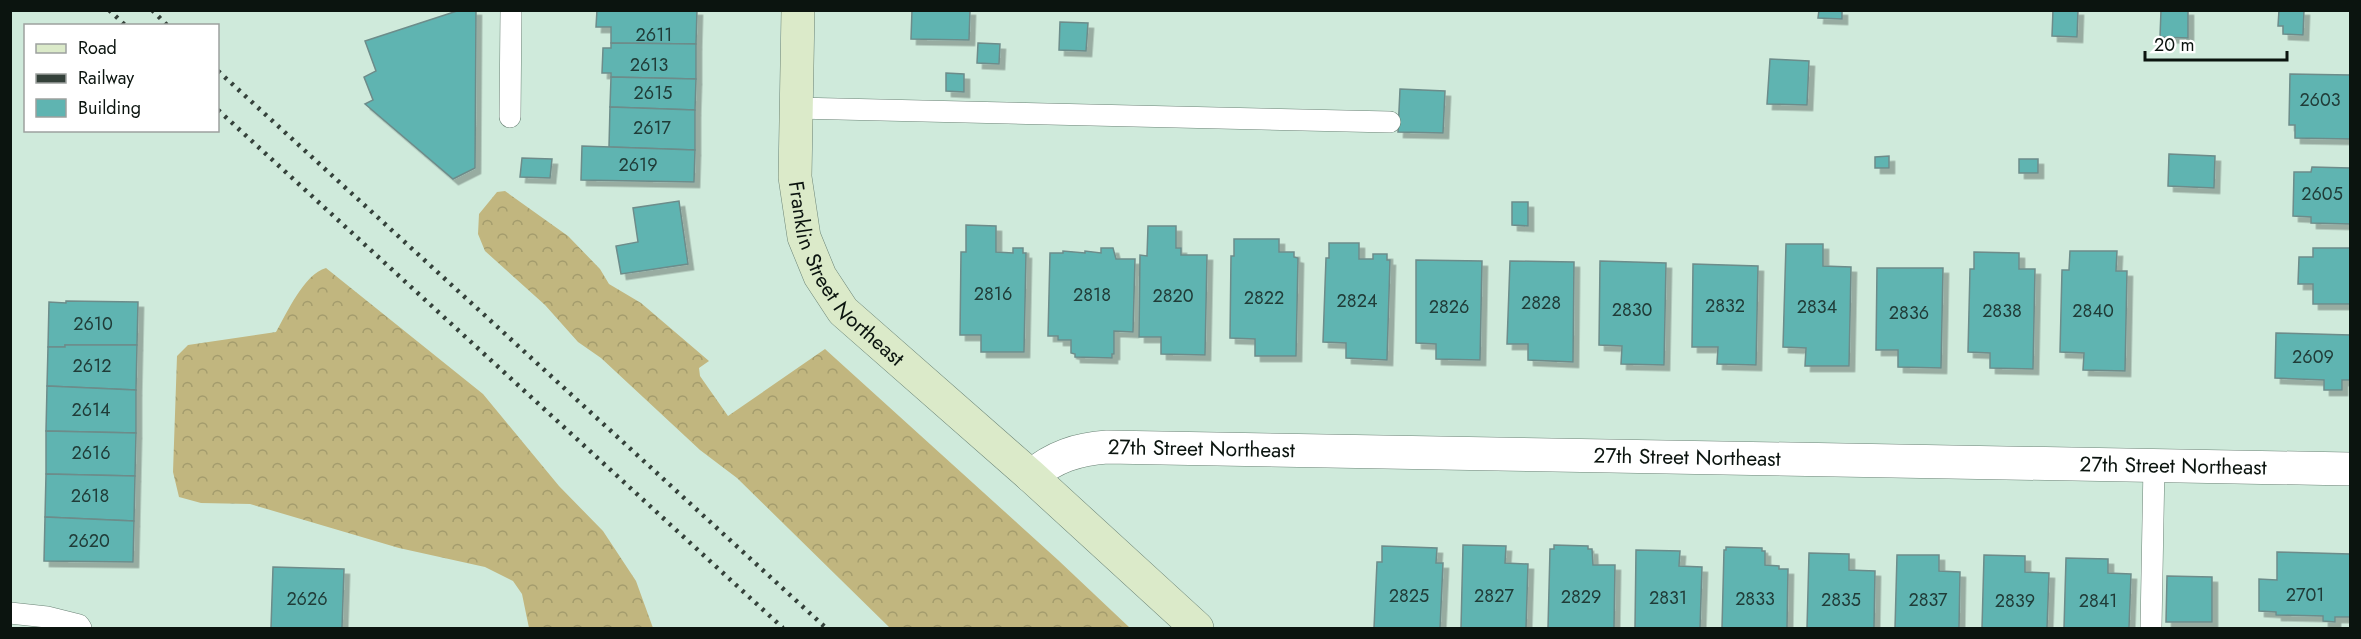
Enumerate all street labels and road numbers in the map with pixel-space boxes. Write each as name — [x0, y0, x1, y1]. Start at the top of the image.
street label: Franklin Street Northeast — [781, 179, 911, 373]
street label: 27th Street Northeast — [1107, 432, 1295, 465]
street label: 27th Street Northeast — [1593, 441, 1781, 474]
street label: 27th Street Northeast — [2079, 449, 2267, 483]

